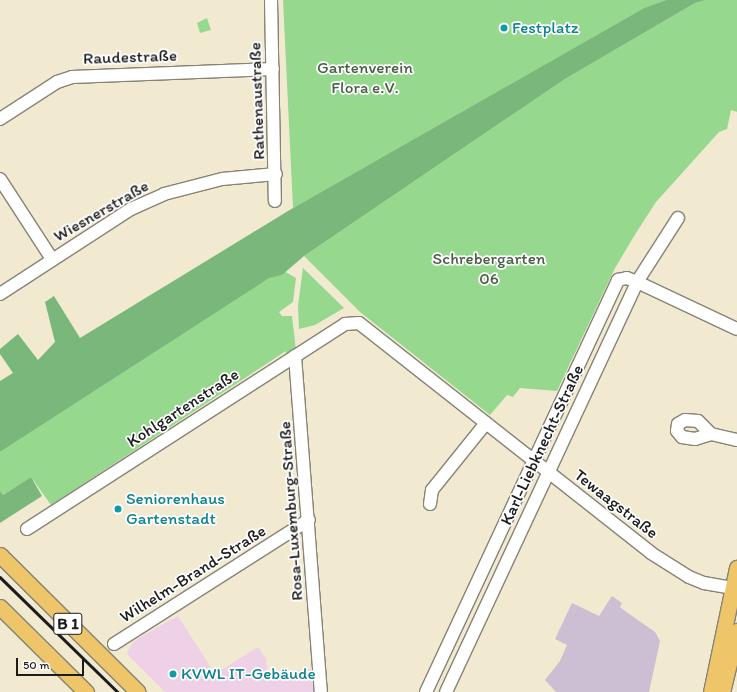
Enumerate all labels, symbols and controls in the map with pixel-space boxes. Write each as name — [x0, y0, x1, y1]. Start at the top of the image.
place label: Festplatz — [512, 18, 579, 38]
marker: Festplatz — [499, 23, 509, 33]
street label: Rathenaustraße — [245, 42, 269, 160]
street label: Raudestraße — [83, 45, 177, 69]
park label: Gartenverein Flora e.V. — [317, 58, 413, 98]
street label: Wiesnerstraße — [50, 176, 152, 246]
park label: Schrebergarten 06 — [433, 249, 545, 289]
street label: Karl-Liebknecht-Straße — [496, 362, 588, 528]
street label: Kohlgartenstraße — [123, 364, 243, 452]
street label: Rosa-Luxemburg-Straße — [275, 421, 307, 601]
street label: Tewaagstraße — [570, 465, 662, 543]
place label: Seniorenhaus Gartenstadt — [126, 489, 225, 529]
marker: Seniorenhaus Gartenstadt — [113, 504, 123, 514]
street label: Wilhelm-Brand-Straße — [116, 521, 270, 627]
road number: B 1 — [53, 610, 83, 638]
scale bar — [18, 650, 86, 676]
text: 50 m — [23, 658, 49, 672]
place label: KVWL IT-Gebäude — [181, 664, 316, 684]
marker: KVWL IT-Gebäude — [168, 669, 178, 679]

